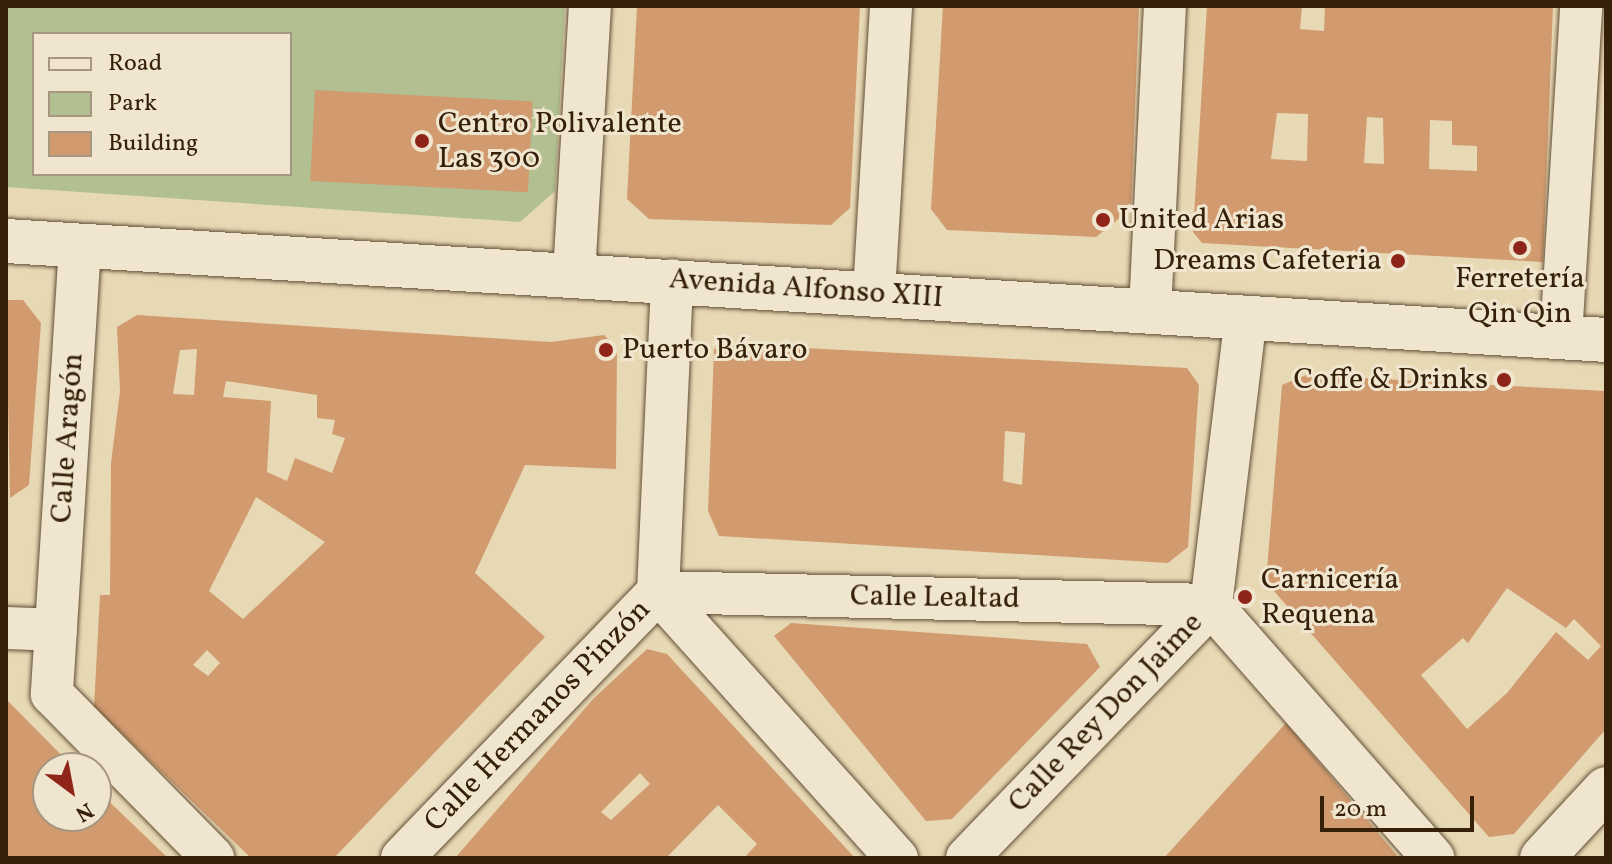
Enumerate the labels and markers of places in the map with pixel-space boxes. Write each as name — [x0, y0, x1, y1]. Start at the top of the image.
place label: Centro Polivalente Las 300 — [438, 106, 682, 176]
marker: Centro Polivalente Las 300 — [413, 132, 431, 150]
place label: United Arias — [1119, 202, 1284, 238]
marker: United Arias — [1094, 211, 1112, 229]
marker: Ferretería Qin Qin — [1511, 239, 1529, 257]
place label: Dreams Cafeteria — [1153, 243, 1382, 279]
marker: Dreams Cafeteria — [1389, 252, 1407, 270]
place label: Ferretería Qin Qin — [1455, 261, 1585, 332]
place label: Puerto Bávaro — [622, 332, 807, 368]
marker: Puerto Bávaro — [597, 341, 615, 359]
place label: Coffe & Drinks — [1293, 362, 1488, 398]
marker: Coffe & Drinks — [1495, 371, 1513, 389]
place label: Carnicería Requena — [1261, 562, 1399, 632]
marker: Carnicería Requena — [1236, 588, 1254, 606]

